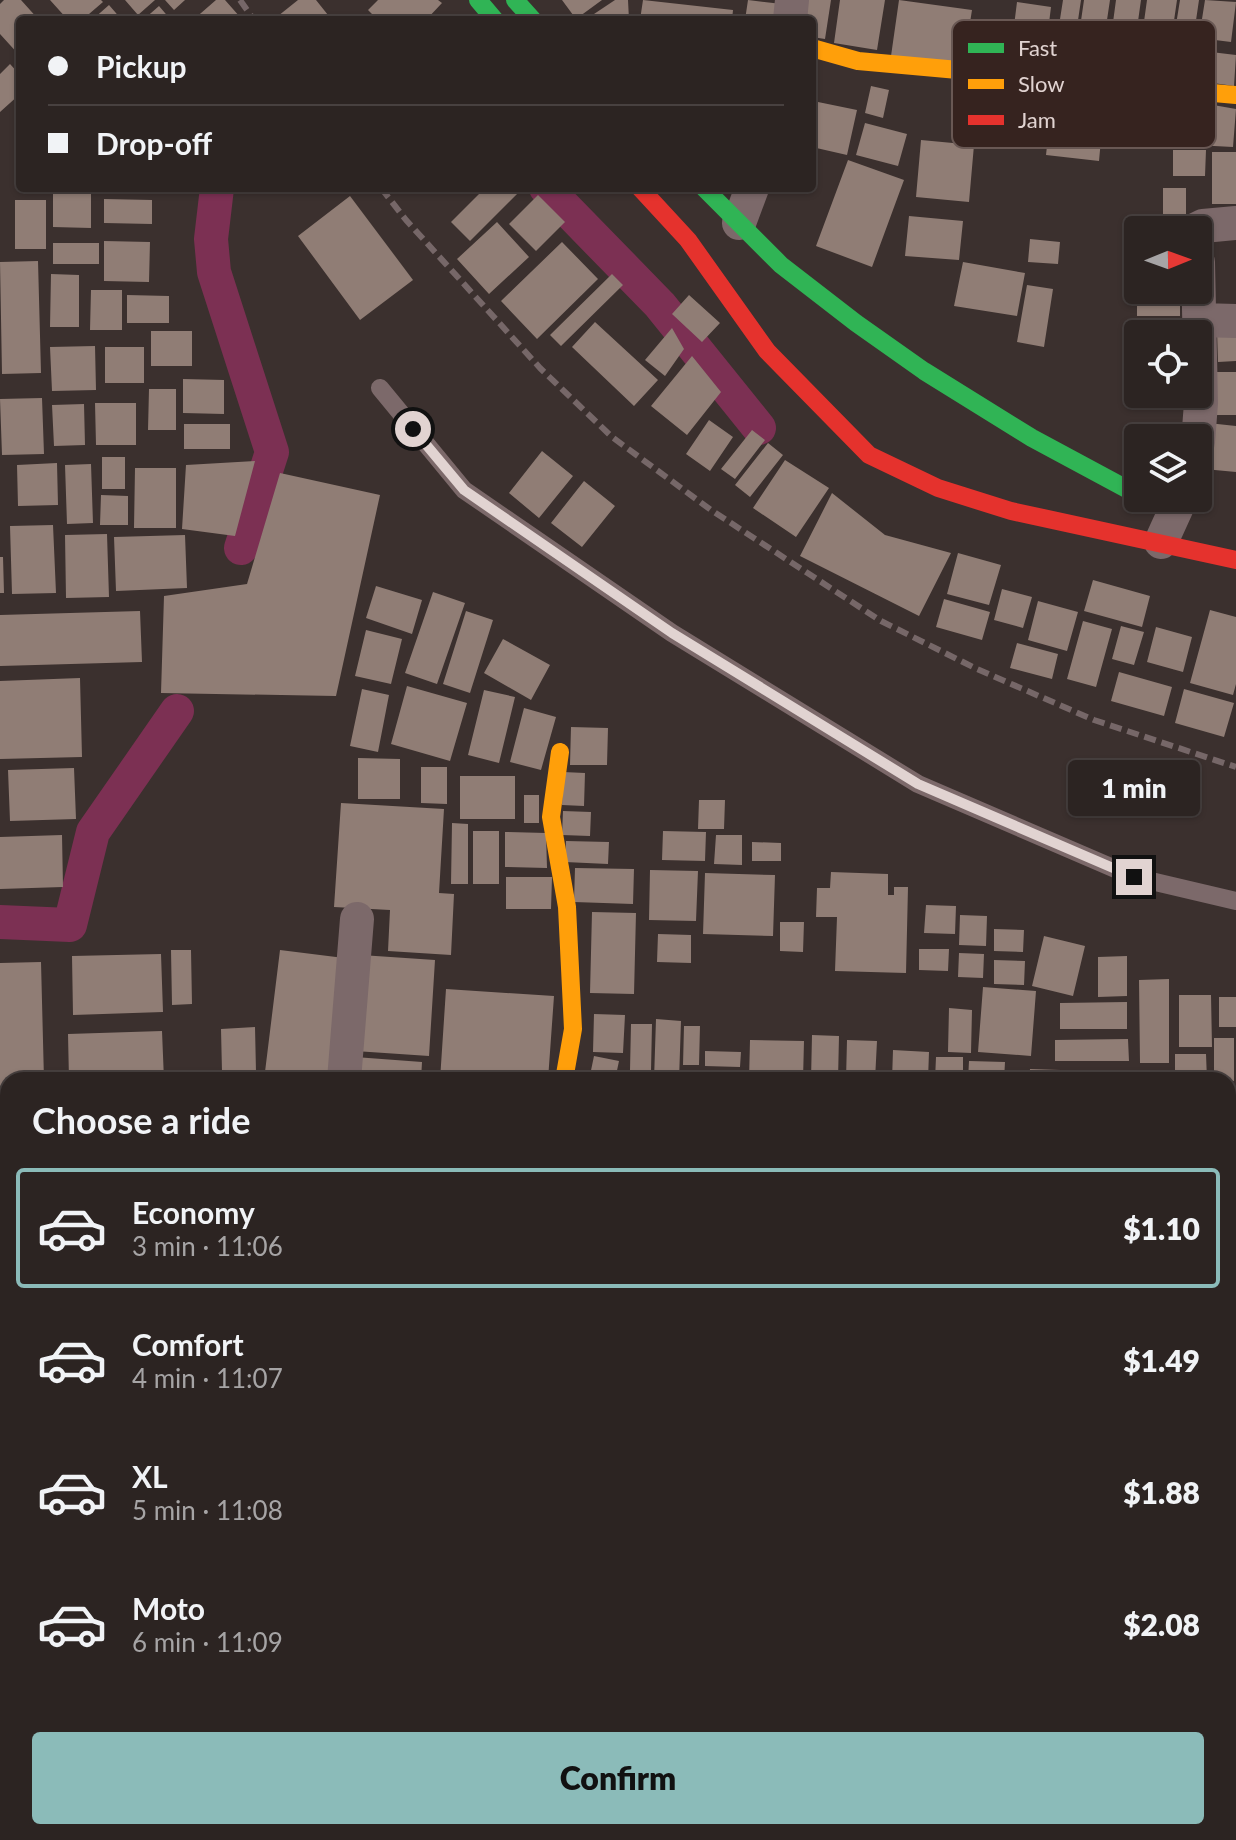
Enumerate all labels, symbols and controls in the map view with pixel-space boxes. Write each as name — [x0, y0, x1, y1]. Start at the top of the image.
legend — [952, 20, 1216, 148]
text: Fast — [1018, 34, 1057, 61]
text: Pickup — [96, 48, 187, 84]
text: Slow — [1018, 70, 1065, 97]
text: Jam — [1018, 106, 1056, 133]
text: Drop-off — [96, 125, 212, 161]
north arrow — [1124, 216, 1212, 304]
map controls — [1124, 216, 1212, 512]
button: locate — [1124, 320, 1212, 408]
route start — [395, 411, 431, 447]
button: layers — [1124, 424, 1212, 512]
callout: 1 min — [1068, 761, 1200, 817]
text: 1 min — [1102, 772, 1166, 804]
route end — [1116, 859, 1152, 895]
text: Choose a ride — [32, 1098, 251, 1142]
icon: car — [36, 1192, 108, 1264]
text: Economy — [132, 1194, 255, 1230]
text: $1.10 — [1123, 1210, 1200, 1246]
text: 3 min · 11:06 — [132, 1230, 283, 1262]
icon: car — [36, 1324, 108, 1396]
text: Comfort — [132, 1326, 244, 1362]
text: $1.49 — [1123, 1342, 1200, 1378]
text: 4 min · 11:07 — [132, 1362, 283, 1394]
icon: car — [36, 1456, 108, 1528]
text: XL — [132, 1458, 168, 1494]
text: $1.88 — [1123, 1474, 1200, 1510]
text: 5 min · 11:08 — [132, 1494, 283, 1526]
icon: car — [36, 1588, 108, 1660]
text: Moto — [132, 1590, 205, 1626]
text: $2.08 — [1123, 1606, 1200, 1642]
text: 6 min · 11:09 — [132, 1626, 283, 1658]
button: Confirm — [32, 1732, 1204, 1824]

